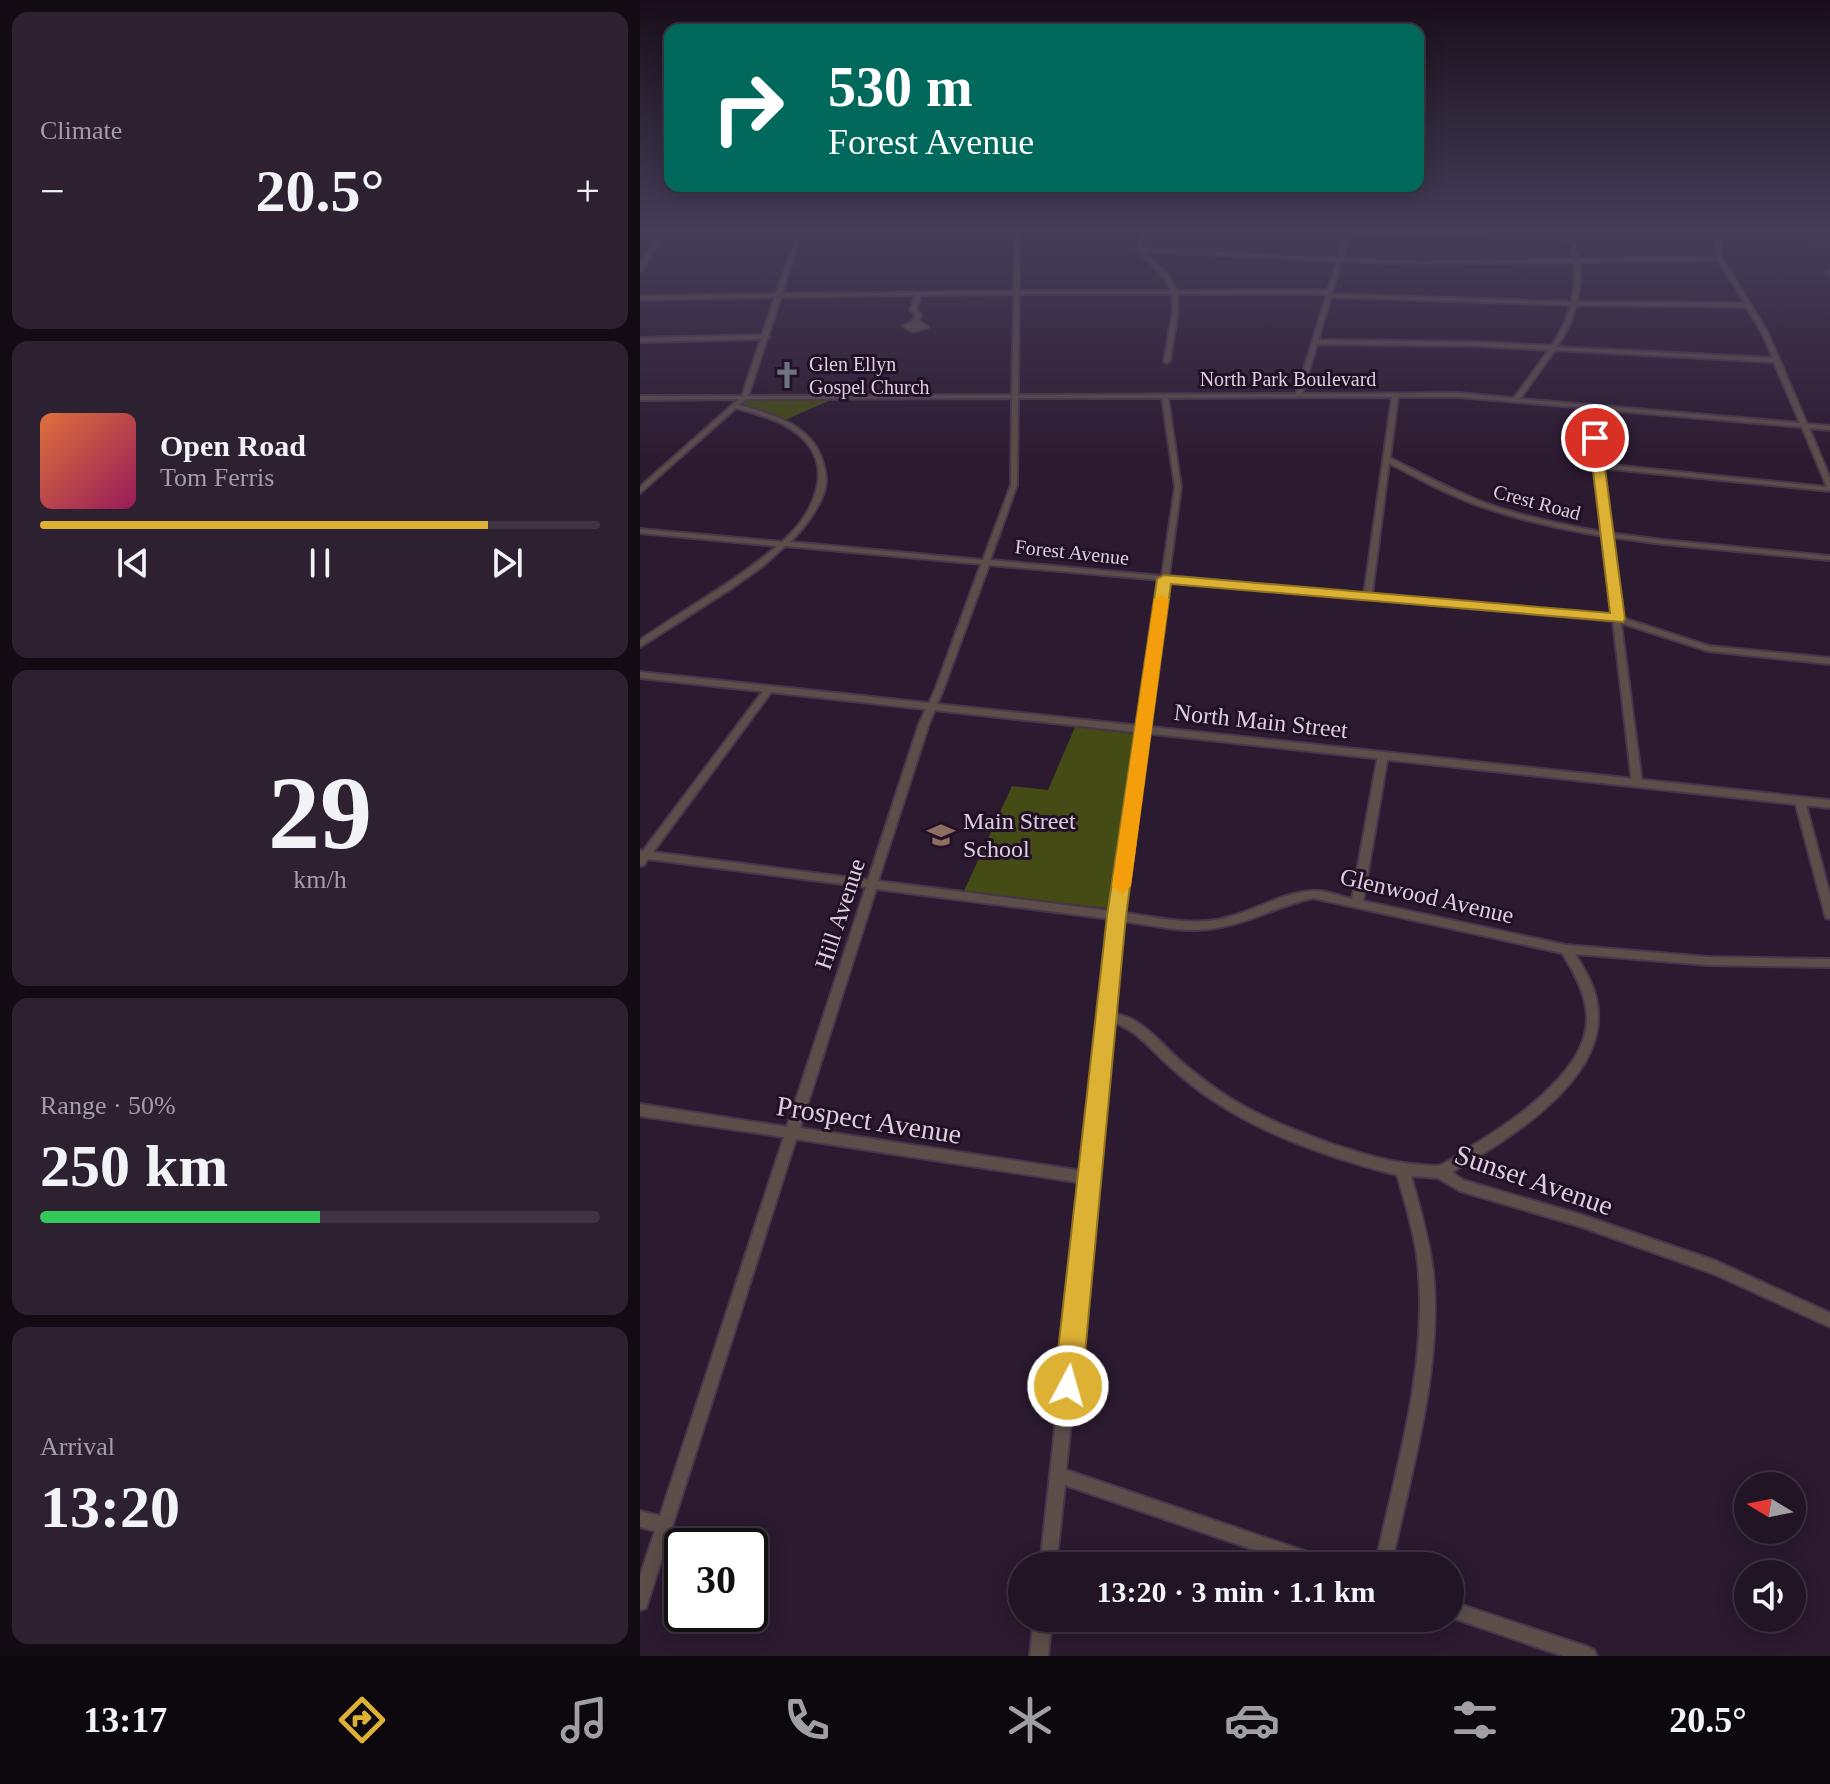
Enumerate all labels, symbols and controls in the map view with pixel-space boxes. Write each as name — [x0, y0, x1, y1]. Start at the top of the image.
icon: right — [696, 56, 800, 160]
text: 530 m — [828, 56, 973, 118]
text: Climate — [40, 116, 122, 145]
text: Forest Avenue — [828, 122, 1034, 162]
text: 20.5° — [256, 158, 385, 224]
text: − — [40, 167, 65, 216]
text: + — [575, 167, 600, 216]
place label: Glen Ellyn Gospel Church — [809, 353, 930, 399]
church icon: Glen Ellyn Gospel Church — [772, 360, 802, 390]
street label: North Park Boulevard — [1200, 368, 1376, 390]
pin — [1561, 404, 1629, 472]
icon: arrive — [1573, 416, 1617, 460]
text: Open Road — [160, 429, 306, 462]
text: Tom Ferris — [160, 463, 274, 492]
street label: Crest Road — [1491, 480, 1583, 524]
street label: Forest Avenue — [1014, 535, 1130, 569]
icon: previous — [111, 541, 155, 585]
icon: pause — [298, 541, 342, 585]
icon: next — [485, 541, 529, 585]
street label: North Main Street — [1173, 699, 1350, 743]
text: 29 — [268, 755, 372, 870]
place label: Main Street School — [963, 808, 1076, 862]
school or university icon: Main Street School — [926, 820, 956, 850]
street label: Hill Avenue — [810, 855, 870, 973]
street label: Glenwood Avenue — [1338, 863, 1516, 929]
text: km/h — [293, 865, 347, 894]
street label: Prospect Avenue — [774, 1090, 964, 1150]
text: Range · 50% — [40, 1091, 176, 1120]
text: 250 km — [40, 1133, 228, 1199]
street label: Sunset Avenue — [1451, 1138, 1617, 1222]
position arrow — [1026, 1344, 1110, 1428]
text: Arrival — [40, 1432, 115, 1461]
north arrow — [1734, 1472, 1806, 1544]
map controls — [1734, 1472, 1806, 1632]
text: 13:20 — [40, 1474, 180, 1540]
speed limit sign: 30 — [664, 1528, 768, 1632]
button: sound — [1734, 1560, 1806, 1632]
text: 13:20 · 3 min · 1.1 km — [1096, 1575, 1376, 1608]
icon: directions — [334, 1692, 390, 1748]
icon: music — [556, 1692, 612, 1748]
icon: phone — [779, 1692, 835, 1748]
icon: climate — [1002, 1692, 1058, 1748]
icon: car — [1224, 1692, 1280, 1748]
icon: filters — [1447, 1692, 1503, 1748]
text: 13:17 — [83, 1700, 167, 1740]
text: 20.5° — [1669, 1700, 1747, 1740]

